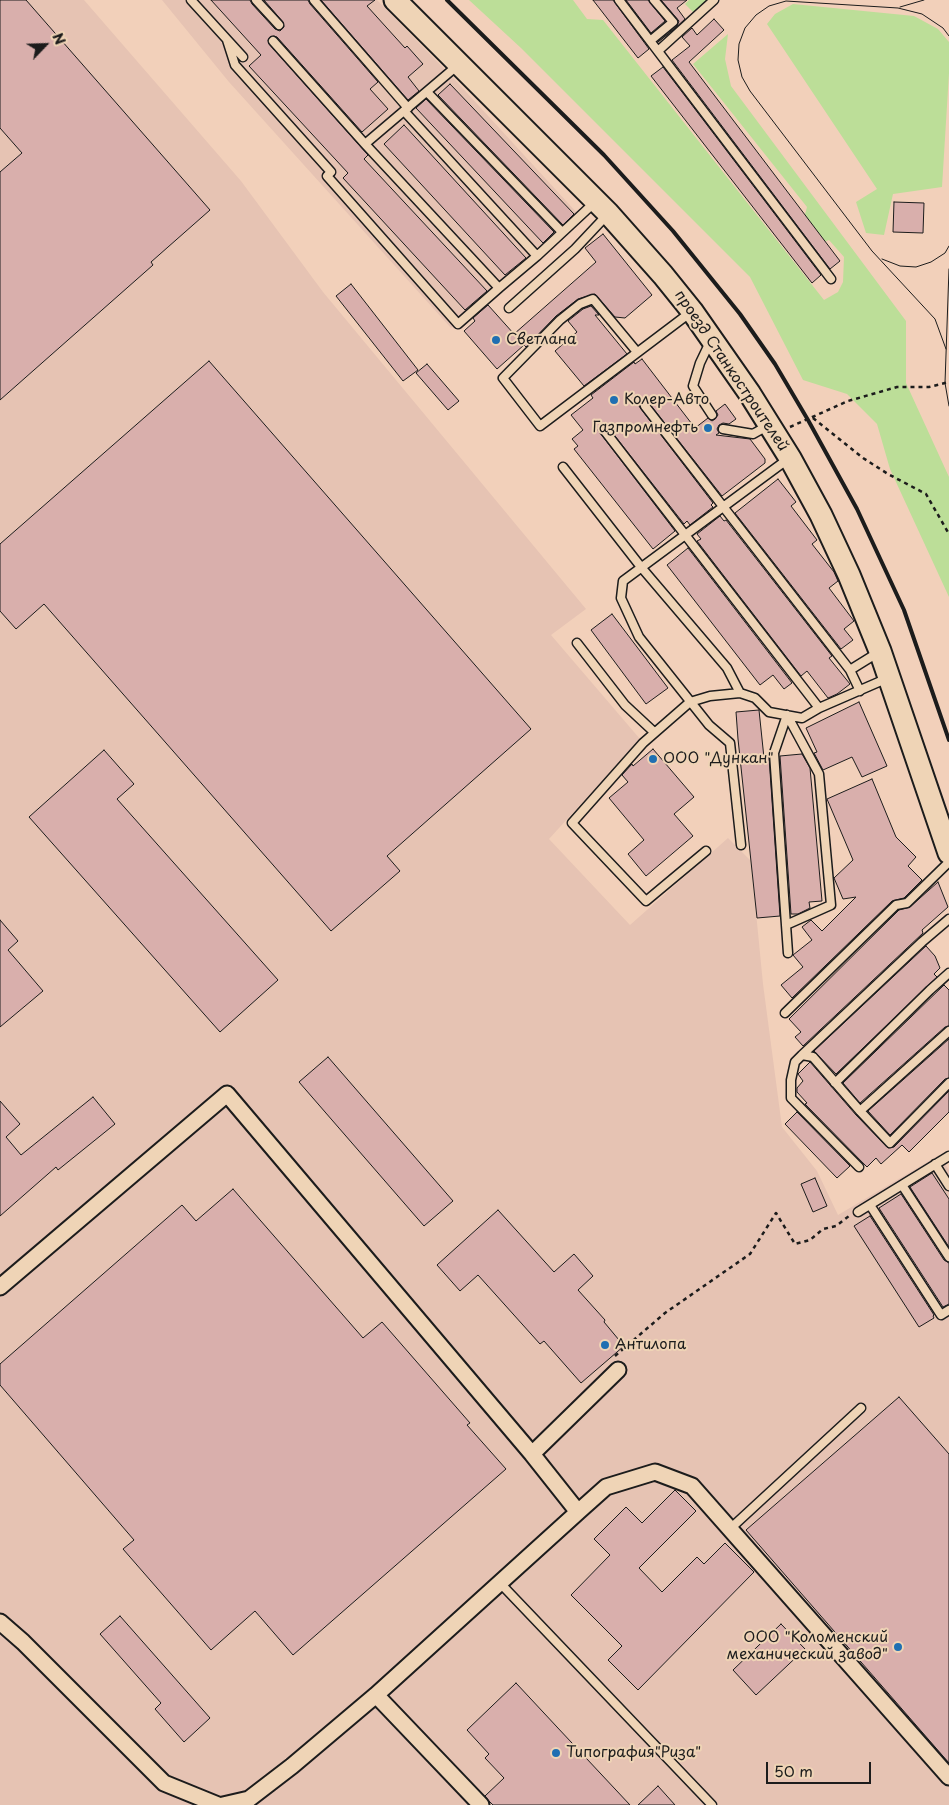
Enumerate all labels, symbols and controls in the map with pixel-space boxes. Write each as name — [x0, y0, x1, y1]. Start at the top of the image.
north arrow — [20, 20, 70, 70]
text: N — [47, 29, 71, 48]
street label: проезд Станкостроителей — [670, 287, 792, 455]
place label: Светлана — [506, 331, 577, 349]
marker: Светлана — [490, 334, 502, 346]
place label: Колер-Авто — [624, 391, 709, 409]
marker: Колер-Авто — [608, 394, 620, 406]
place label: Газпромнефть — [593, 419, 698, 437]
marker: Газпромнефть — [702, 422, 714, 434]
place label: ООО "Дункан" — [663, 750, 774, 768]
marker: ООО "Дункан" — [647, 753, 659, 765]
place label: Aнтилопа — [615, 1336, 686, 1354]
marker: Aнтилопа — [599, 1339, 611, 1351]
place label: ООО "Коломенский механический завод" — [727, 1629, 888, 1664]
marker: ООО "Коломенский механический завод" — [892, 1641, 904, 1653]
place label: Типография"Риза" — [566, 1744, 701, 1762]
marker: Типография"Риза" — [550, 1747, 562, 1759]
scale bar — [769, 1752, 874, 1784]
text: 50 m — [774, 1759, 813, 1782]

